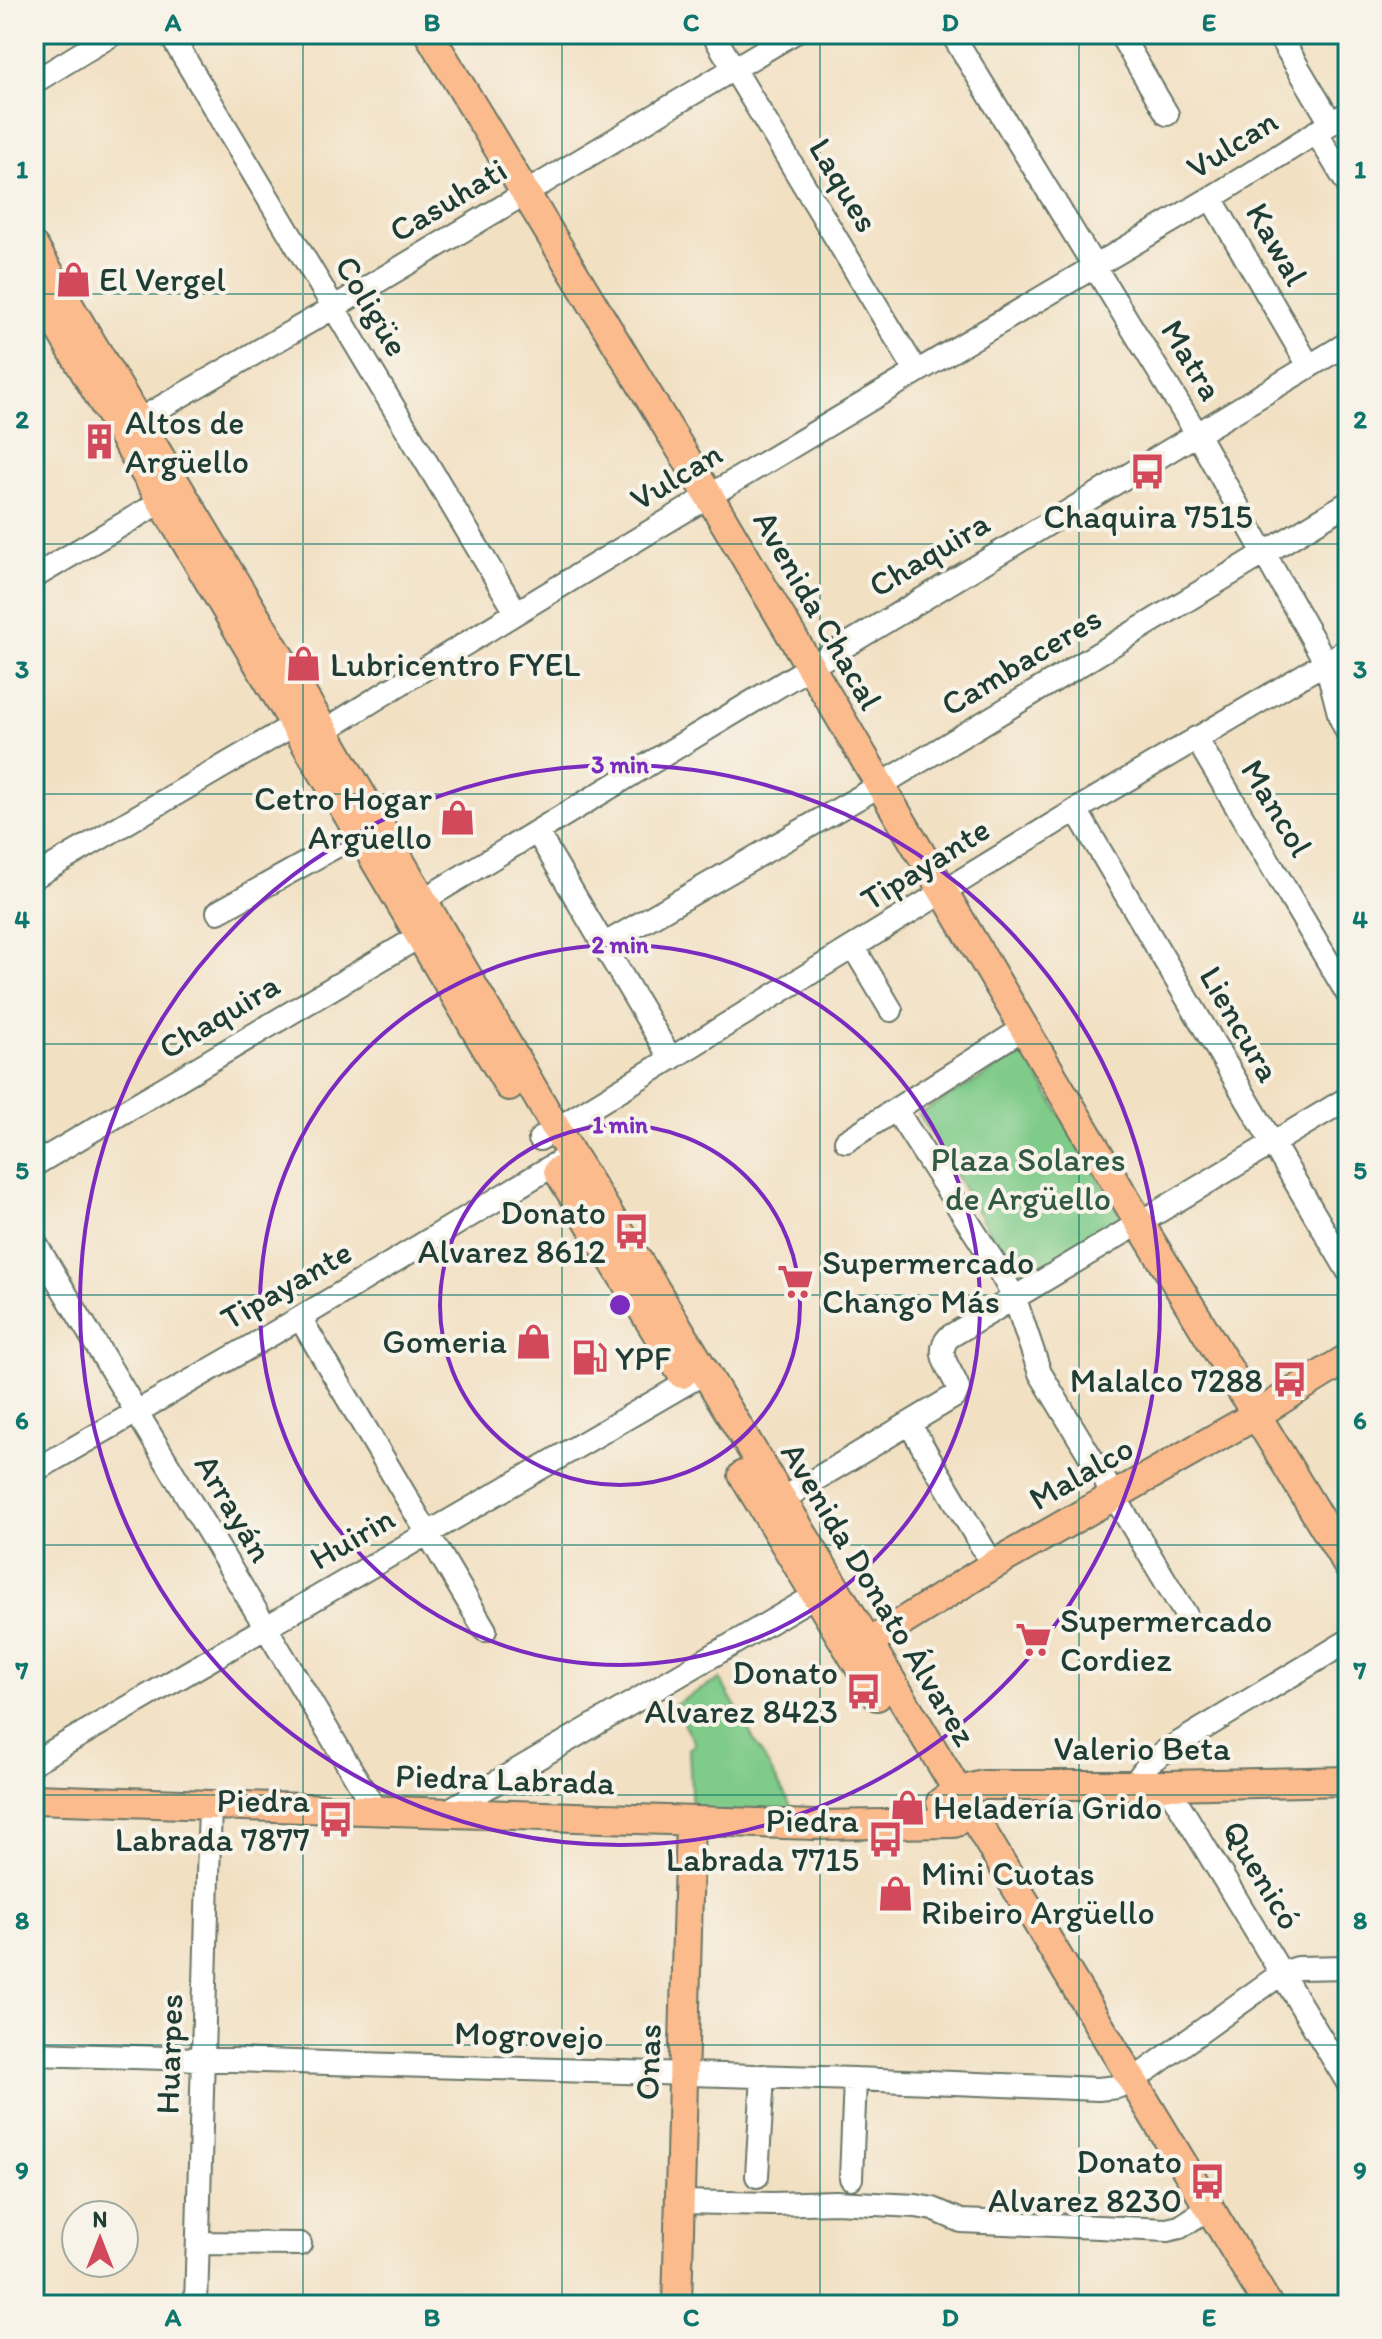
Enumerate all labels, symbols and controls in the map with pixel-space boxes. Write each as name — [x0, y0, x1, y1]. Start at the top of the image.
text: A — [164, 6, 182, 38]
text: B — [424, 6, 441, 38]
text: C — [683, 6, 700, 38]
text: D — [941, 6, 959, 38]
text: E — [1202, 6, 1216, 38]
street label: Vulcan — [1179, 100, 1285, 188]
street label: Laques — [800, 131, 888, 239]
street label: Casuhati — [382, 149, 514, 251]
text: 1 — [16, 153, 28, 185]
text: 1 — [1354, 153, 1366, 185]
street label: Kawal — [1237, 195, 1317, 293]
street label: Coligüe — [326, 248, 418, 364]
place label: El Vergel — [99, 259, 226, 300]
shop icon: El Vergel — [54, 260, 92, 298]
street label: Matra — [1152, 312, 1232, 408]
place label: Altos de Argüello — [125, 402, 249, 482]
text: 2 — [15, 403, 29, 435]
text: 2 — [1353, 403, 1367, 435]
building icon: Altos de Argüello — [80, 423, 118, 461]
street label: Vulcan — [623, 433, 729, 519]
bus stop icon: Chaquira 7515 — [1129, 453, 1167, 491]
place label: Chaquira 7515 — [1043, 496, 1253, 537]
street label: Chaquira — [861, 502, 997, 606]
street label: Avenida Chacal — [744, 503, 892, 717]
street label: Cambaceres — [933, 597, 1109, 725]
place label: Lubricentro FYEL — [330, 644, 580, 685]
shop icon: Lubricentro FYEL — [285, 645, 323, 683]
text: 3 — [15, 653, 29, 685]
text: 3 — [1353, 653, 1367, 685]
text: 3 min — [591, 750, 649, 779]
street label: Mancol — [1232, 752, 1322, 864]
place label: Cetro Hogar Argüello — [254, 778, 432, 858]
shop icon: Cetro Hogar Argüello — [439, 799, 477, 837]
street label: Tipayante — [853, 808, 997, 920]
text: 4 — [14, 903, 30, 935]
text: 4 — [1352, 903, 1368, 935]
text: 2 min — [591, 930, 649, 959]
street label: Liencura — [1191, 959, 1290, 1089]
street label: Chaquira — [151, 964, 287, 1068]
text: 1 min — [592, 1110, 648, 1139]
park label: Plaza Solares de Argüello — [930, 1139, 1126, 1219]
text: 5 — [15, 1154, 29, 1186]
text: 5 — [1353, 1154, 1367, 1186]
place label: Donato Alvarez 8612 — [418, 1192, 606, 1272]
bus stop icon: Donato Alvarez 8612 — [613, 1213, 651, 1251]
street label: Tipayante — [213, 1231, 359, 1339]
place label: Supermercado Chango Más — [822, 1242, 1034, 1322]
supermarket icon: Supermercado Chango Más — [777, 1263, 815, 1301]
centre of rings — [606, 1291, 634, 1319]
place label: Gomeria — [382, 1321, 507, 1362]
shop icon: Gomeria — [514, 1322, 552, 1360]
place label: YPF — [615, 1338, 672, 1379]
fuel station icon: YPF — [570, 1339, 608, 1377]
place label: Malalco 7288 — [1070, 1360, 1263, 1401]
bus stop icon: Malalco 7288 — [1270, 1361, 1308, 1399]
text: 6 — [15, 1404, 29, 1436]
text: 6 — [1353, 1404, 1367, 1436]
street label: Malalco — [1022, 1427, 1140, 1519]
street label: Avenida Donato Álvarez — [772, 1435, 986, 1753]
street label: Arrayán — [186, 1447, 282, 1569]
street label: Huirin — [302, 1497, 402, 1579]
place label: Supermercado Cordiez — [1060, 1600, 1272, 1680]
supermarket icon: Supermercado Cordiez — [1015, 1621, 1053, 1659]
place label: Donato Alvarez 8423 — [645, 1652, 838, 1732]
text: 7 — [15, 1654, 29, 1686]
text: 7 — [1353, 1654, 1367, 1686]
bus stop icon: Donato Alvarez 8423 — [845, 1673, 883, 1711]
street label: Valerio Beta — [1053, 1728, 1231, 1769]
street label: Piedra Labrada — [394, 1755, 616, 1803]
place label: Piedra Labrada 7877 — [115, 1780, 310, 1860]
place label: Heladería Grido — [933, 1787, 1162, 1828]
shop icon: Heladería Grido — [888, 1788, 926, 1826]
place label: Piedra Labrada 7715 — [666, 1800, 859, 1880]
bus stop icon: Piedra Labrada 7877 — [317, 1801, 355, 1839]
street label: Quenicó — [1213, 1813, 1311, 1937]
bus stop icon: Piedra Labrada 7715 — [866, 1821, 904, 1859]
place label: Mini Cuotas Ribeiro Argüello — [921, 1853, 1155, 1933]
shop icon: Mini Cuotas Ribeiro Argüello — [876, 1874, 914, 1912]
text: 8 — [15, 1904, 29, 1936]
text: 8 — [1353, 1904, 1367, 1936]
street label: Huarpes — [146, 1993, 192, 2115]
street label: Mogrovejo — [454, 2012, 604, 2058]
street label: Onas — [626, 2023, 670, 2101]
place label: Donato Alvarez 8230 — [988, 2141, 1182, 2221]
text: 9 — [15, 2154, 29, 2186]
text: 9 — [1353, 2154, 1367, 2186]
bus stop icon: Donato Alvarez 8230 — [1189, 2162, 1227, 2200]
north arrow — [60, 2199, 140, 2279]
text: N — [93, 2206, 107, 2233]
text: A — [164, 2301, 182, 2333]
text: B — [424, 2301, 441, 2333]
text: C — [683, 2301, 700, 2333]
text: D — [941, 2301, 959, 2333]
text: E — [1202, 2301, 1216, 2333]

